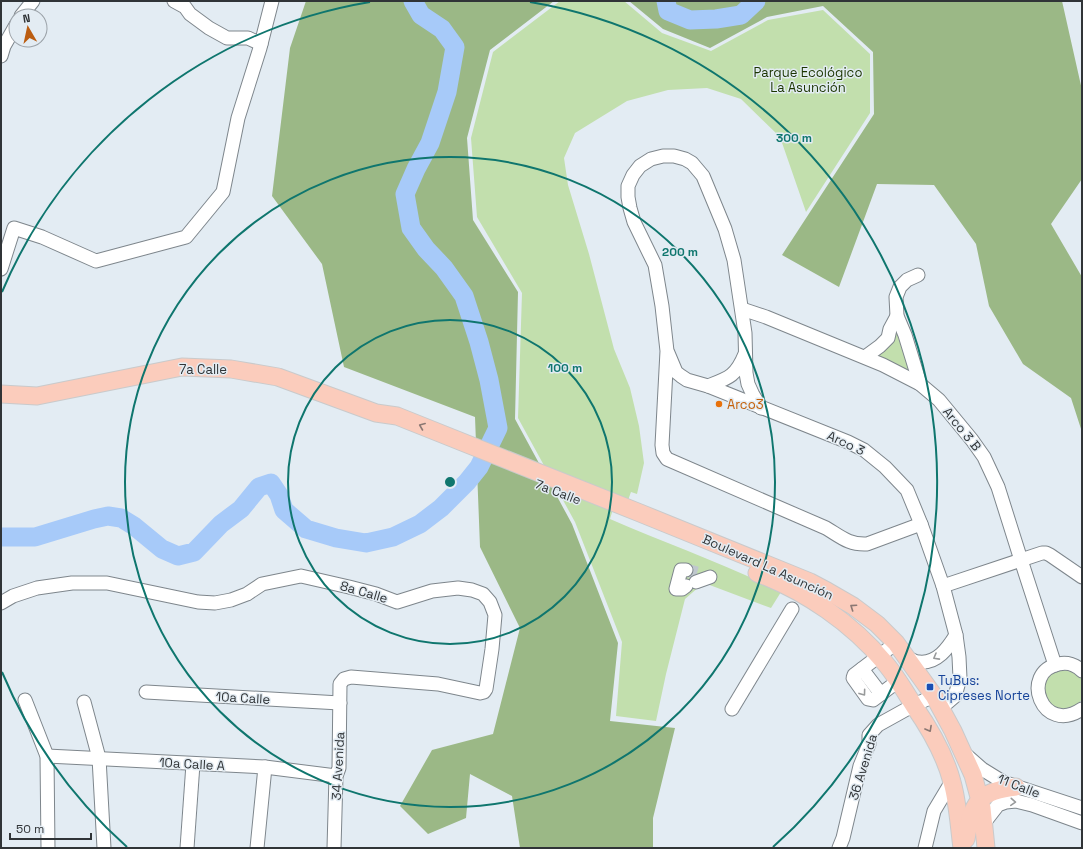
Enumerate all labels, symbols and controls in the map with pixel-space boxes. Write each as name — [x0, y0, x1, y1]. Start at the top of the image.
north arrow — [8, 8, 48, 48]
text: N — [22, 11, 31, 26]
park label: Parque Ecológico La Asunción — [754, 64, 862, 96]
text: 300 m — [776, 130, 812, 146]
text: 200 m — [662, 244, 698, 260]
text: 100 m — [548, 360, 582, 376]
street label: 7a Calle — [179, 361, 227, 378]
place label: Arco3 — [727, 396, 764, 413]
marker: Arco3 — [714, 399, 724, 409]
street label: Arco 3 B — [939, 404, 985, 454]
one-way arrow — [418, 423, 425, 431]
street label: Arco 3 — [824, 427, 868, 459]
centre of rings — [443, 475, 457, 489]
street label: 7a Calle — [533, 475, 583, 509]
street label: Boulevard La Asunción — [700, 530, 836, 604]
street label: 8a Calle — [338, 577, 390, 607]
one-way arrow — [850, 604, 857, 611]
one-way arrow — [933, 653, 940, 660]
place label: TuBus: Cipreses Norte — [938, 672, 1030, 704]
marker: TuBus: Cipreses Norte — [925, 682, 935, 692]
street label: 10a Calle — [215, 688, 271, 708]
one-way arrow — [859, 689, 866, 696]
one-way arrow — [925, 725, 932, 733]
street label: 34 Avenida — [328, 731, 348, 801]
street label: 36 Avenida — [845, 731, 881, 802]
street label: 10a Calle A — [159, 754, 225, 774]
street label: 11 Calle — [995, 770, 1043, 802]
one-way arrow — [1010, 798, 1016, 806]
scale bar — [10, 815, 91, 841]
text: 50 m — [16, 821, 44, 837]

